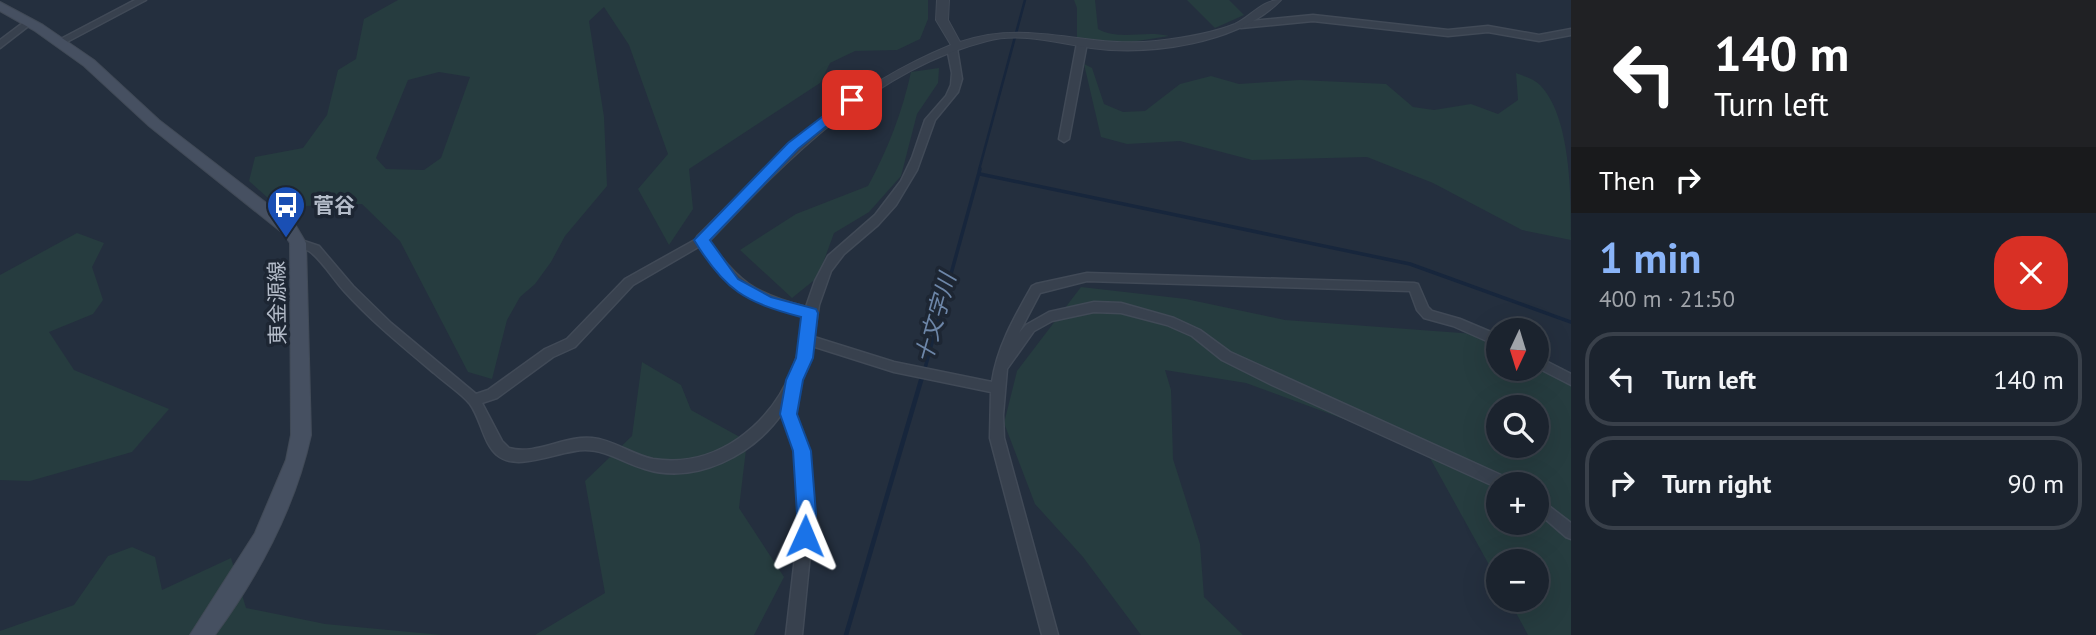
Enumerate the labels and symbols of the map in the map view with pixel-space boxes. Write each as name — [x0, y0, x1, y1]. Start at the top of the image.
pin — [822, 70, 882, 130]
bus stop icon: 菅谷 — [265, 184, 307, 239]
place label: 菅谷 — [313, 192, 355, 219]
street label: 東金源線 — [263, 261, 291, 345]
water label: 十文字川 — [908, 267, 962, 366]
north arrow — [1486, 318, 1549, 382]
position arrow — [768, 499, 842, 573]

